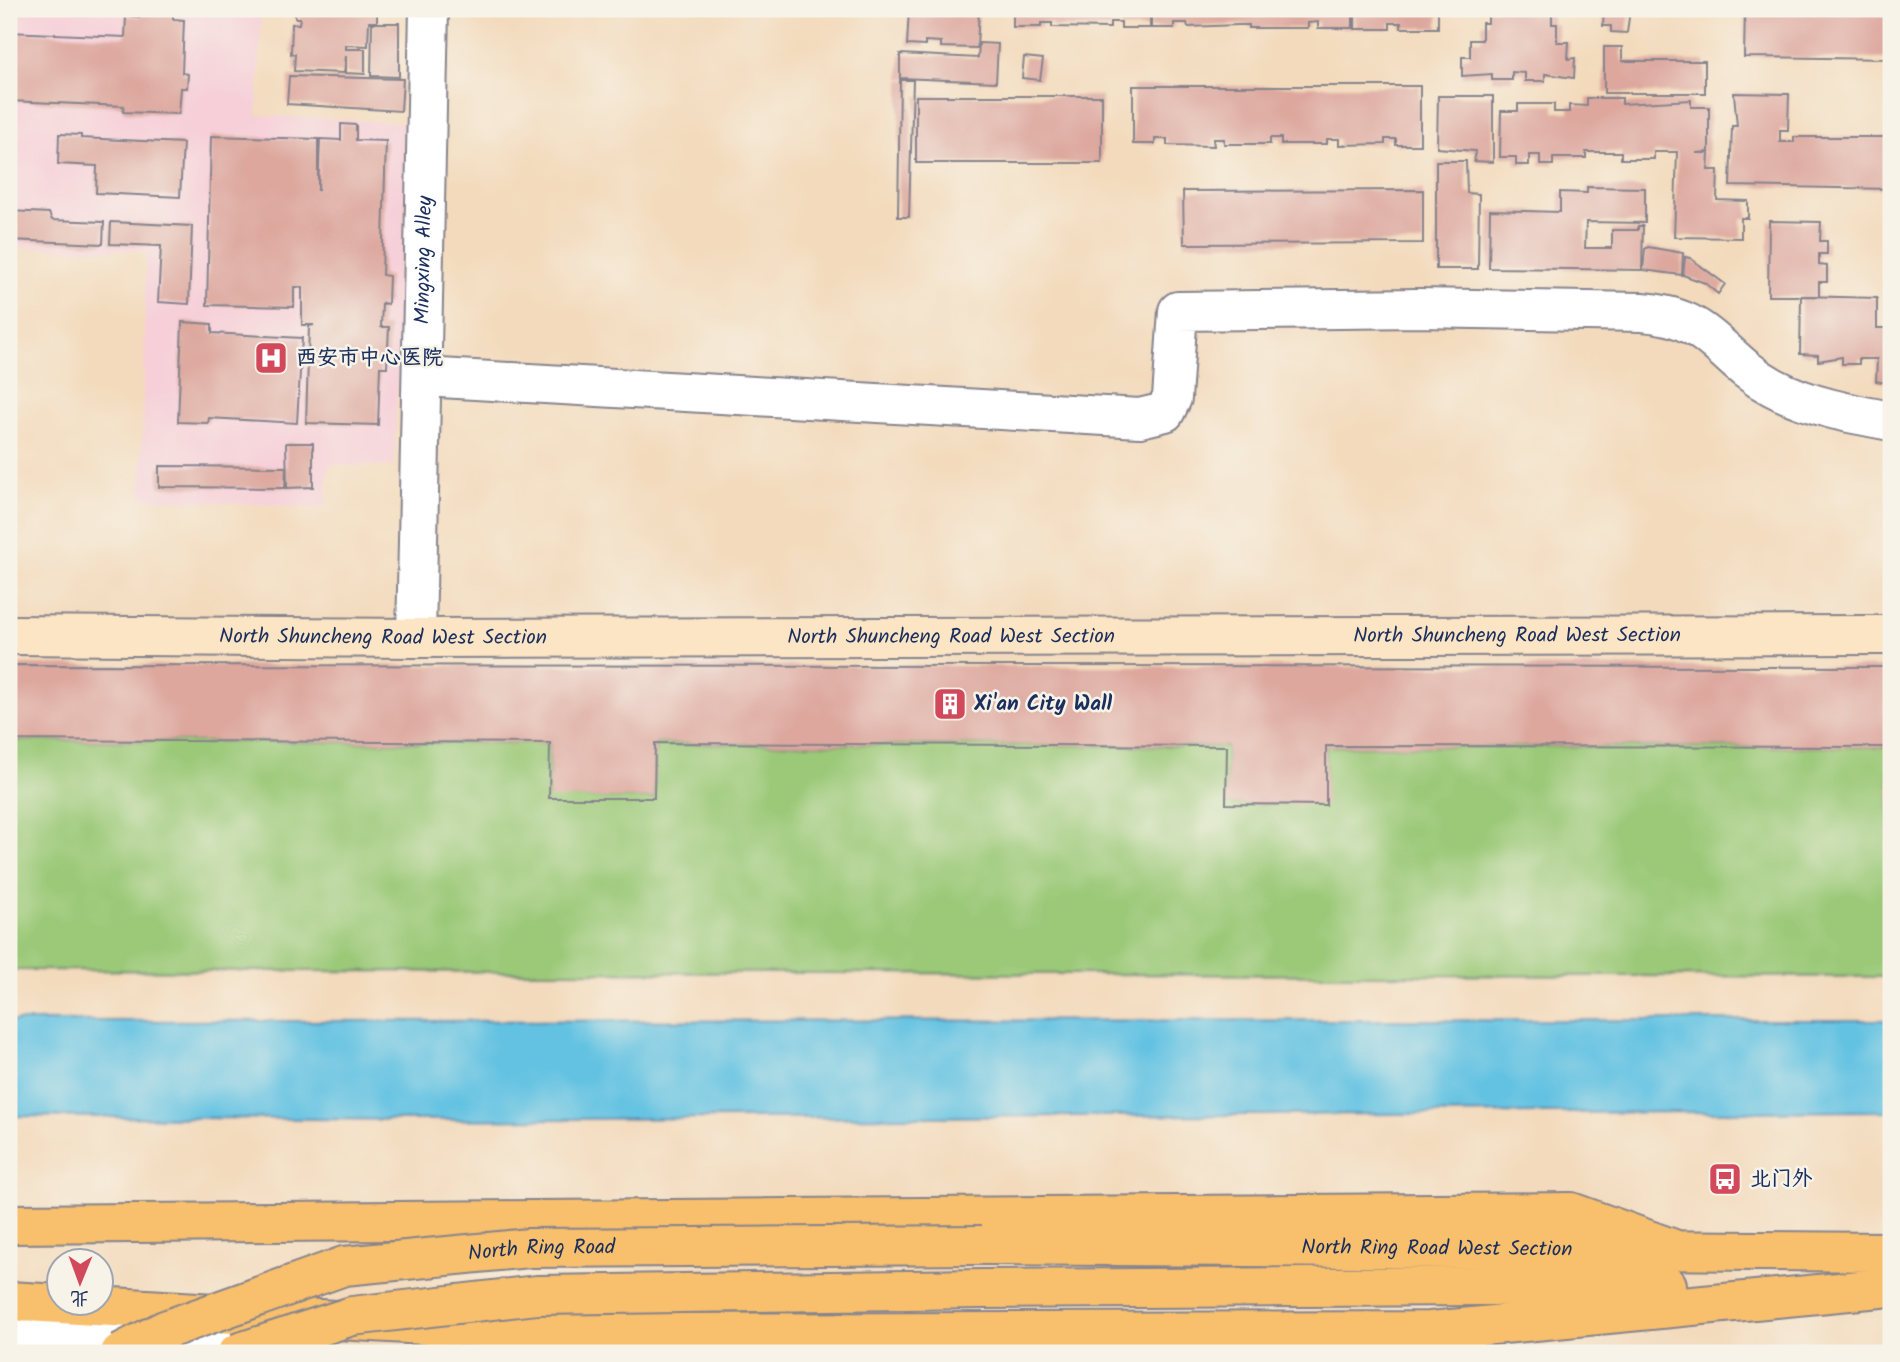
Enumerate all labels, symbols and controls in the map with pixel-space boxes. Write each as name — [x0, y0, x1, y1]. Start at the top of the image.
street label: Mingxing Alley — [406, 195, 442, 325]
hospital icon: 西安市中心医院 — [252, 339, 290, 377]
place label: 西安市中心医院 — [296, 342, 443, 375]
street label: North Shuncheng Road West Section — [1353, 619, 1681, 653]
street label: North Shuncheng Road West Section — [219, 620, 547, 655]
street label: North Shuncheng Road West Section — [787, 620, 1115, 654]
building icon: Xi'an City Wall — [931, 685, 969, 723]
place label: Xi'an City Wall — [973, 688, 1112, 721]
bus stop icon: 北门外 — [1706, 1160, 1744, 1198]
place label: 北门外 — [1750, 1163, 1813, 1196]
street label: North Ring Road — [466, 1231, 616, 1270]
street label: North Ring Road West Section — [1301, 1231, 1573, 1266]
north arrow — [46, 1246, 116, 1316]
text: 北 — [70, 1282, 90, 1312]

